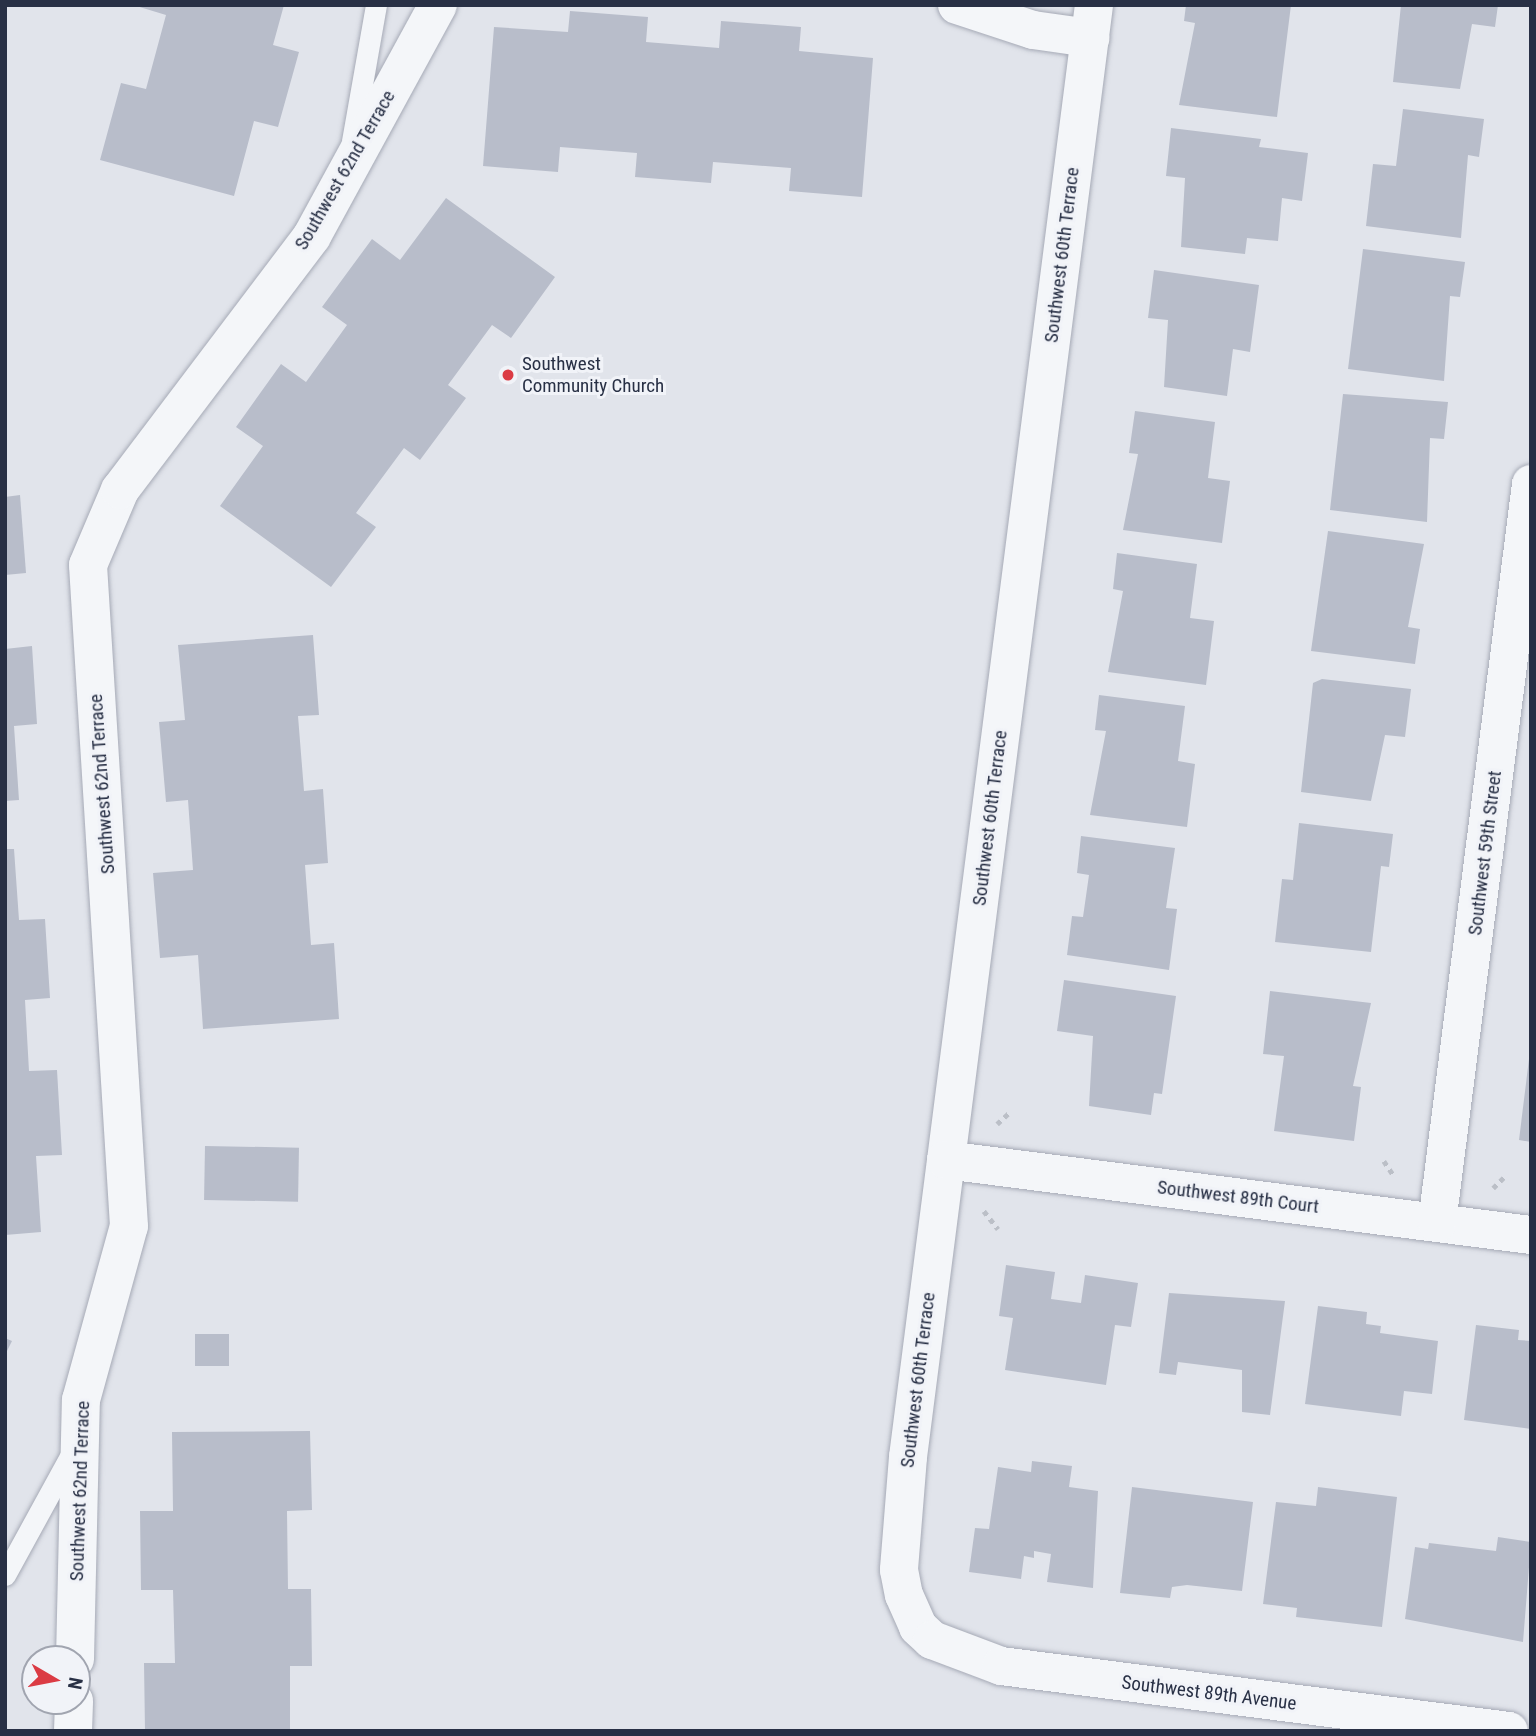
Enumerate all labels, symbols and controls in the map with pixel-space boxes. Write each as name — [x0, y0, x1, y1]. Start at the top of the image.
street label: Southwest 62nd Terrace — [290, 86, 400, 254]
street label: Southwest 60th Terrace — [1040, 166, 1084, 344]
place label: Southwest Community Church — [522, 353, 664, 397]
marker: Southwest Community Church — [500, 367, 516, 383]
street label: Southwest 62nd Terrace — [84, 693, 120, 875]
street label: Southwest 60th Terrace — [968, 729, 1012, 907]
street label: Southwest 59th Street — [1464, 769, 1506, 937]
street label: Southwest 89th Court — [1156, 1176, 1320, 1218]
street label: Southwest 60th Terrace — [896, 1291, 940, 1469]
street label: Southwest 62nd Terrace — [65, 1400, 95, 1582]
north arrow — [21, 1645, 91, 1715]
street label: Southwest 89th Avenue — [1120, 1671, 1298, 1715]
text: N — [63, 1676, 88, 1691]

